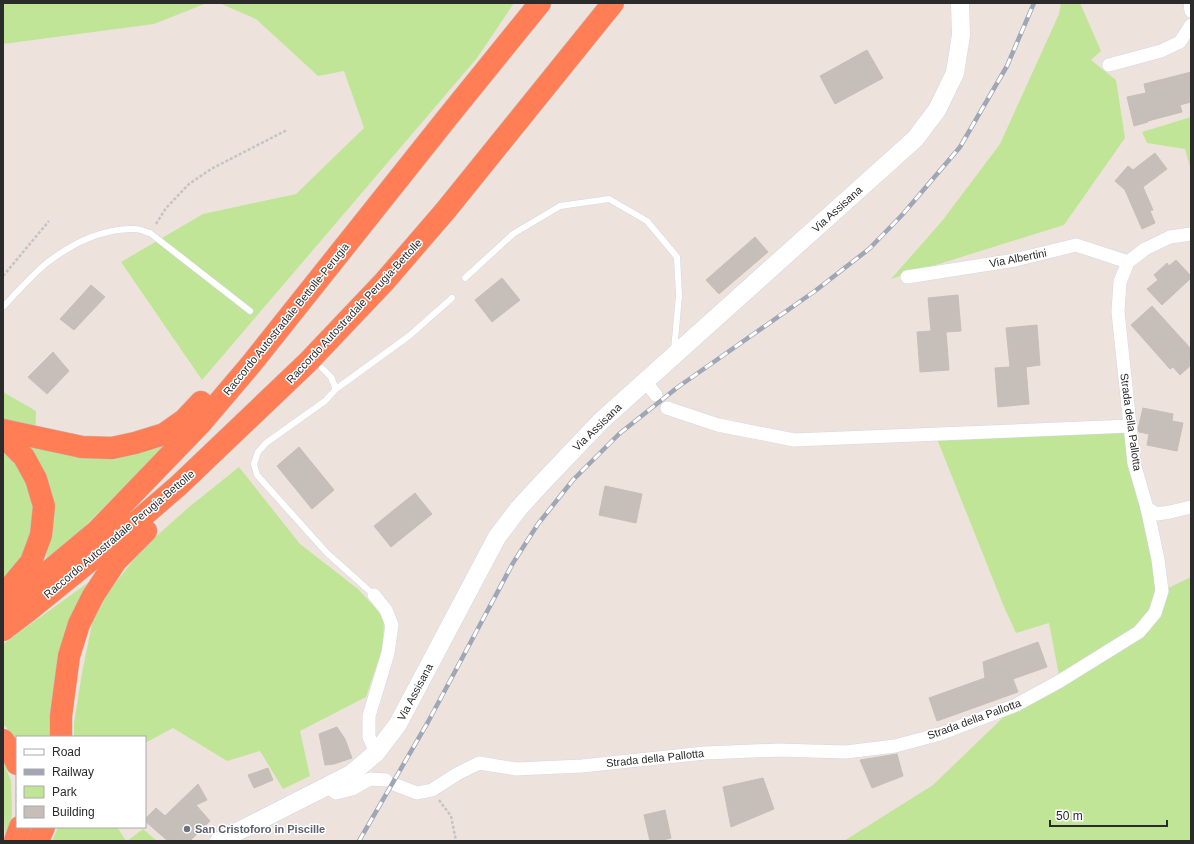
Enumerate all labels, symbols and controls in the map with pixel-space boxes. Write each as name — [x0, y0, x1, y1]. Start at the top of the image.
street label: Via Assisana — [810, 183, 865, 234]
street label: Raccordo Autostradale Perugia-Bettolle — [284, 236, 424, 386]
street label: Raccordo Autostradale Bettolle-Perugia — [221, 240, 352, 398]
street label: Via Albertini — [988, 247, 1048, 269]
street label: Strada della Pallotta — [1118, 372, 1144, 472]
street label: Via Assisana — [570, 400, 624, 453]
street label: Raccordo Autostradale Perugia-Bettolle — [41, 467, 197, 601]
street label: Via Assisana — [395, 661, 435, 723]
street label: Strada della Pallotta — [926, 696, 1023, 741]
legend — [16, 736, 146, 828]
text: Road — [52, 745, 81, 759]
street label: Strada della Pallotta — [605, 747, 705, 769]
text: Railway — [52, 765, 94, 779]
text: Park — [52, 785, 78, 799]
scale bar — [1050, 802, 1167, 828]
text: Building — [52, 805, 95, 819]
text: 50 m — [1056, 809, 1083, 823]
place label: San Cristoforo in Piscille — [195, 823, 325, 835]
marker: San Cristoforo in Piscille — [182, 824, 192, 834]

